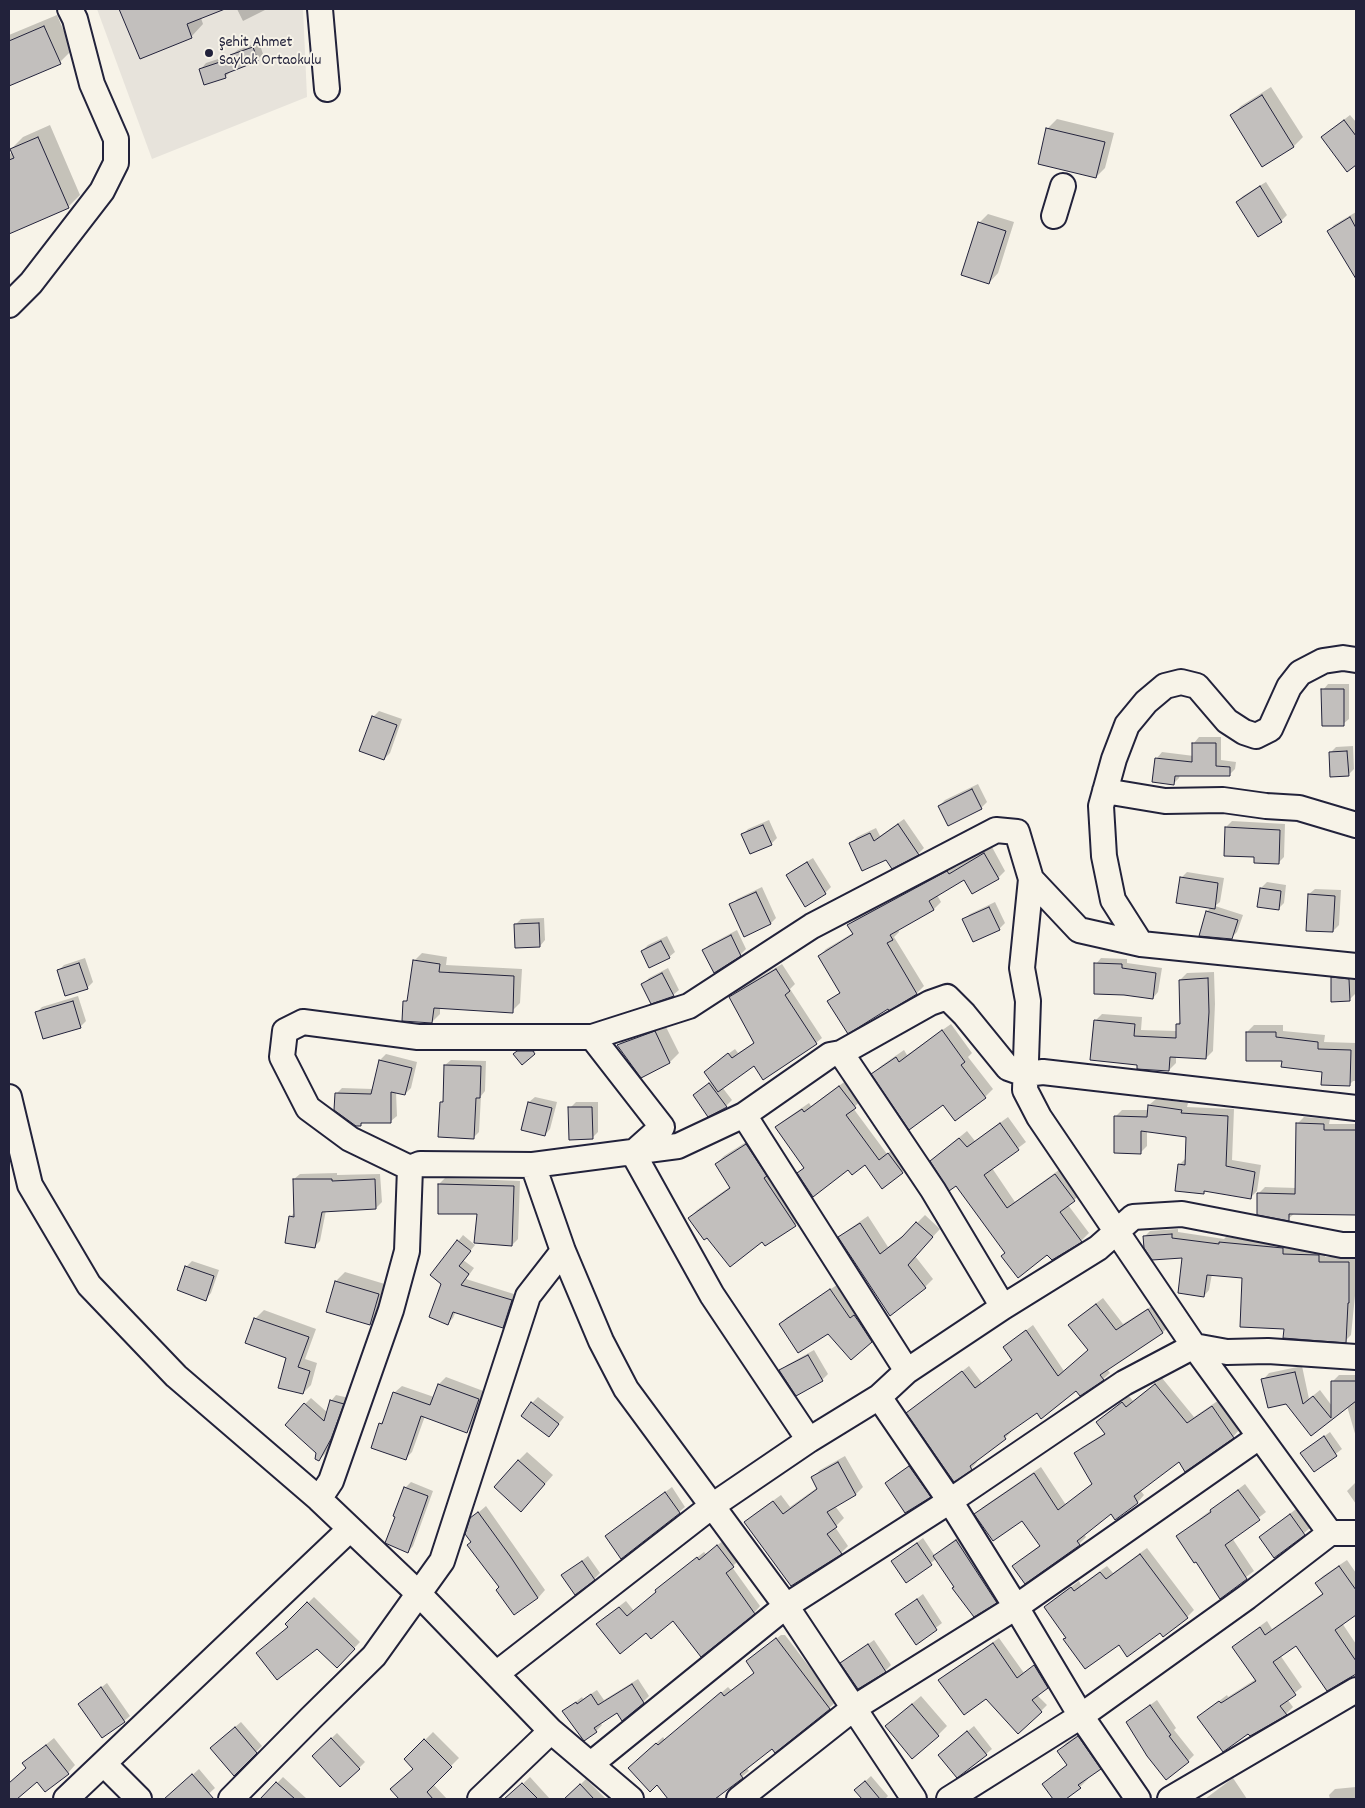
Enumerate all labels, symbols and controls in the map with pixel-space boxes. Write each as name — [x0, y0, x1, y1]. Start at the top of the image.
place label: Şehit Ahmet Saylak Ortaokulu — [219, 34, 321, 72]
marker: Şehit Ahmet Saylak Ortaokulu — [203, 47, 215, 59]

